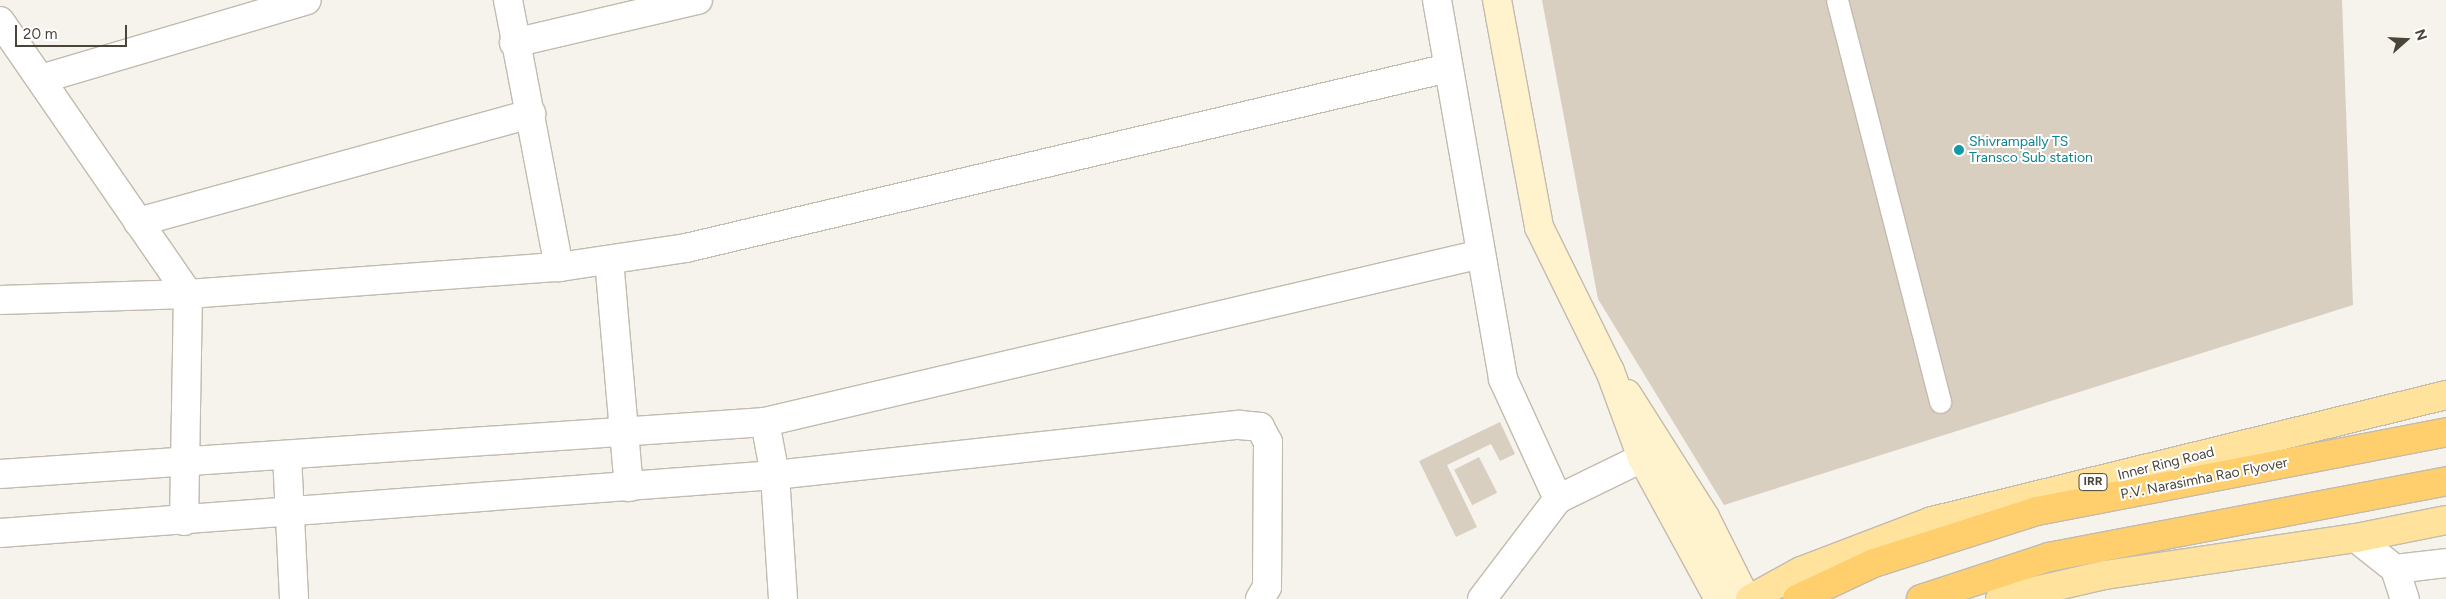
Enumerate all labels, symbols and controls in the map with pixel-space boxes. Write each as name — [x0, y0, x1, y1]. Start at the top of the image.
scale bar — [18, 15, 130, 47]
north arrow — [2381, 15, 2431, 65]
text: 20 m — [23, 25, 57, 43]
text: N — [2411, 27, 2430, 43]
place label: Shivrampally TS Transco Sub station — [1969, 134, 2093, 166]
marker: Shivrampally TS Transco Sub station — [1953, 144, 1965, 156]
street label: Inner Ring Road — [2116, 444, 2216, 484]
street label: P.V. Narasimha Rao Flyover — [2119, 455, 2289, 503]
road number: IRR — [2078, 472, 2108, 492]

